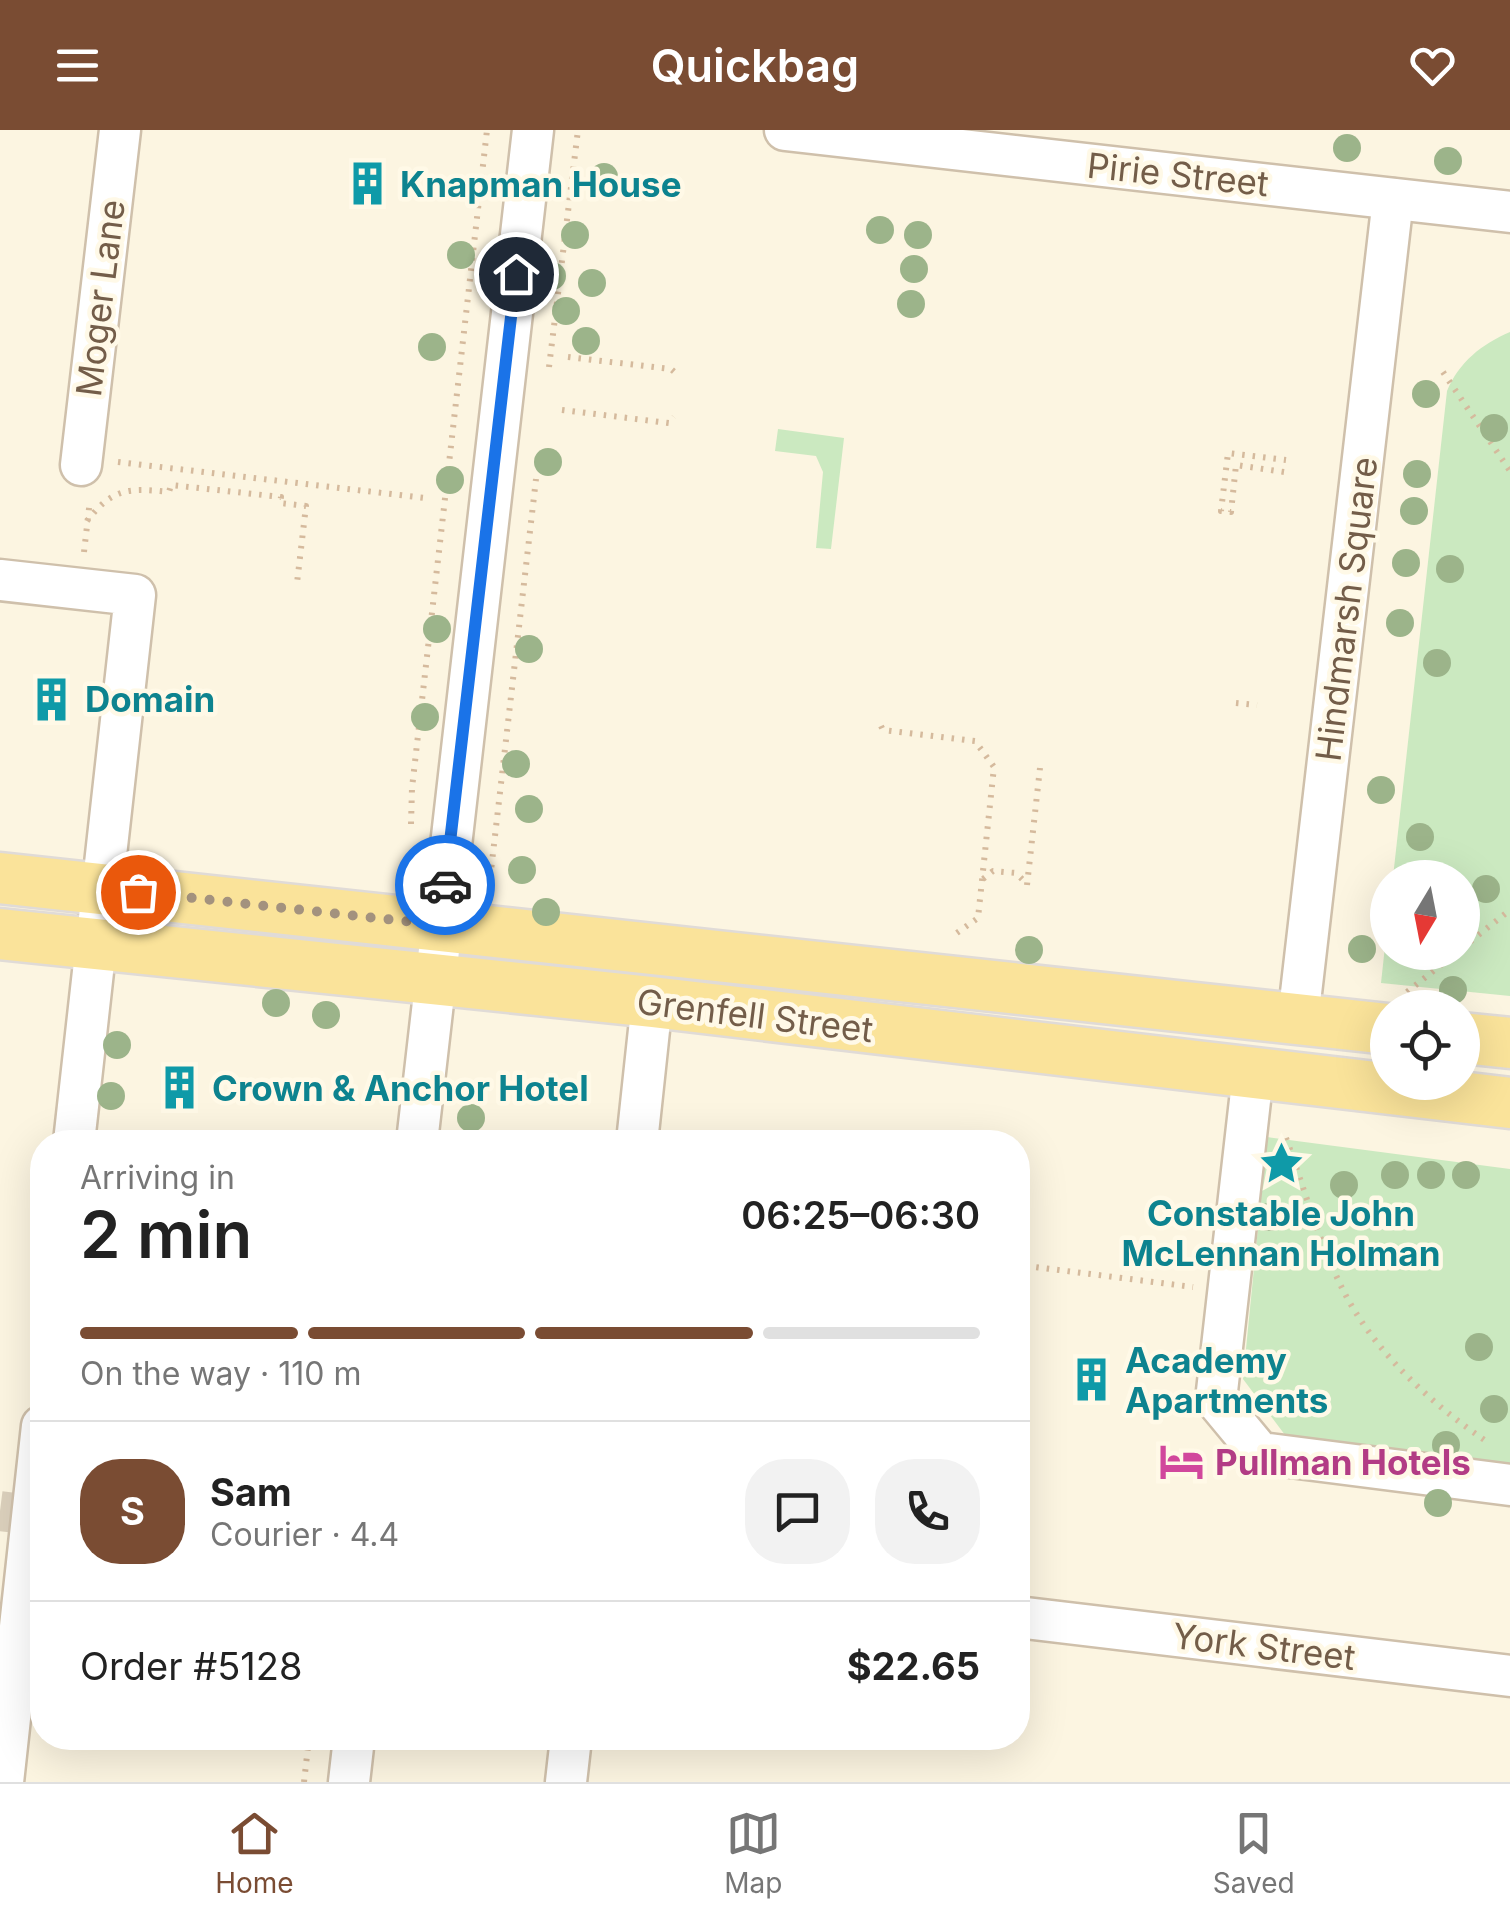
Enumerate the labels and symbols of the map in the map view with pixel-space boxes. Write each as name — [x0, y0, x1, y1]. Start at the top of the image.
street label: Pirie Street — [1085, 144, 1271, 204]
building icon: Knapman House — [343, 160, 391, 208]
place label: Knapman House — [400, 163, 682, 205]
street label: Moger Lane — [67, 197, 133, 399]
pin — [474, 232, 559, 317]
street label: Hindmarsh Square — [1306, 454, 1386, 764]
building icon: Domain — [28, 675, 76, 723]
place label: Domain — [85, 678, 215, 720]
courier — [395, 835, 495, 935]
pin — [96, 850, 181, 935]
north arrow — [1370, 860, 1480, 970]
street label: Grenfell Street — [634, 980, 876, 1050]
building icon: Crown & Anchor Hotel — [155, 1064, 203, 1112]
place label: Crown & Anchor Hotel — [212, 1067, 589, 1109]
place icon: Constable John McLennan Holman — [1257, 1139, 1305, 1187]
place label: Constable John McLennan Holman — [1122, 1192, 1440, 1274]
place label: Academy Apartments — [1125, 1339, 1328, 1421]
building icon: Academy Apartments — [1068, 1356, 1116, 1404]
hotel icon: Pullman Hotels — [1158, 1438, 1206, 1486]
place label: Pullman Hotels — [1215, 1441, 1471, 1483]
street label: York Street — [1170, 1614, 1358, 1678]

